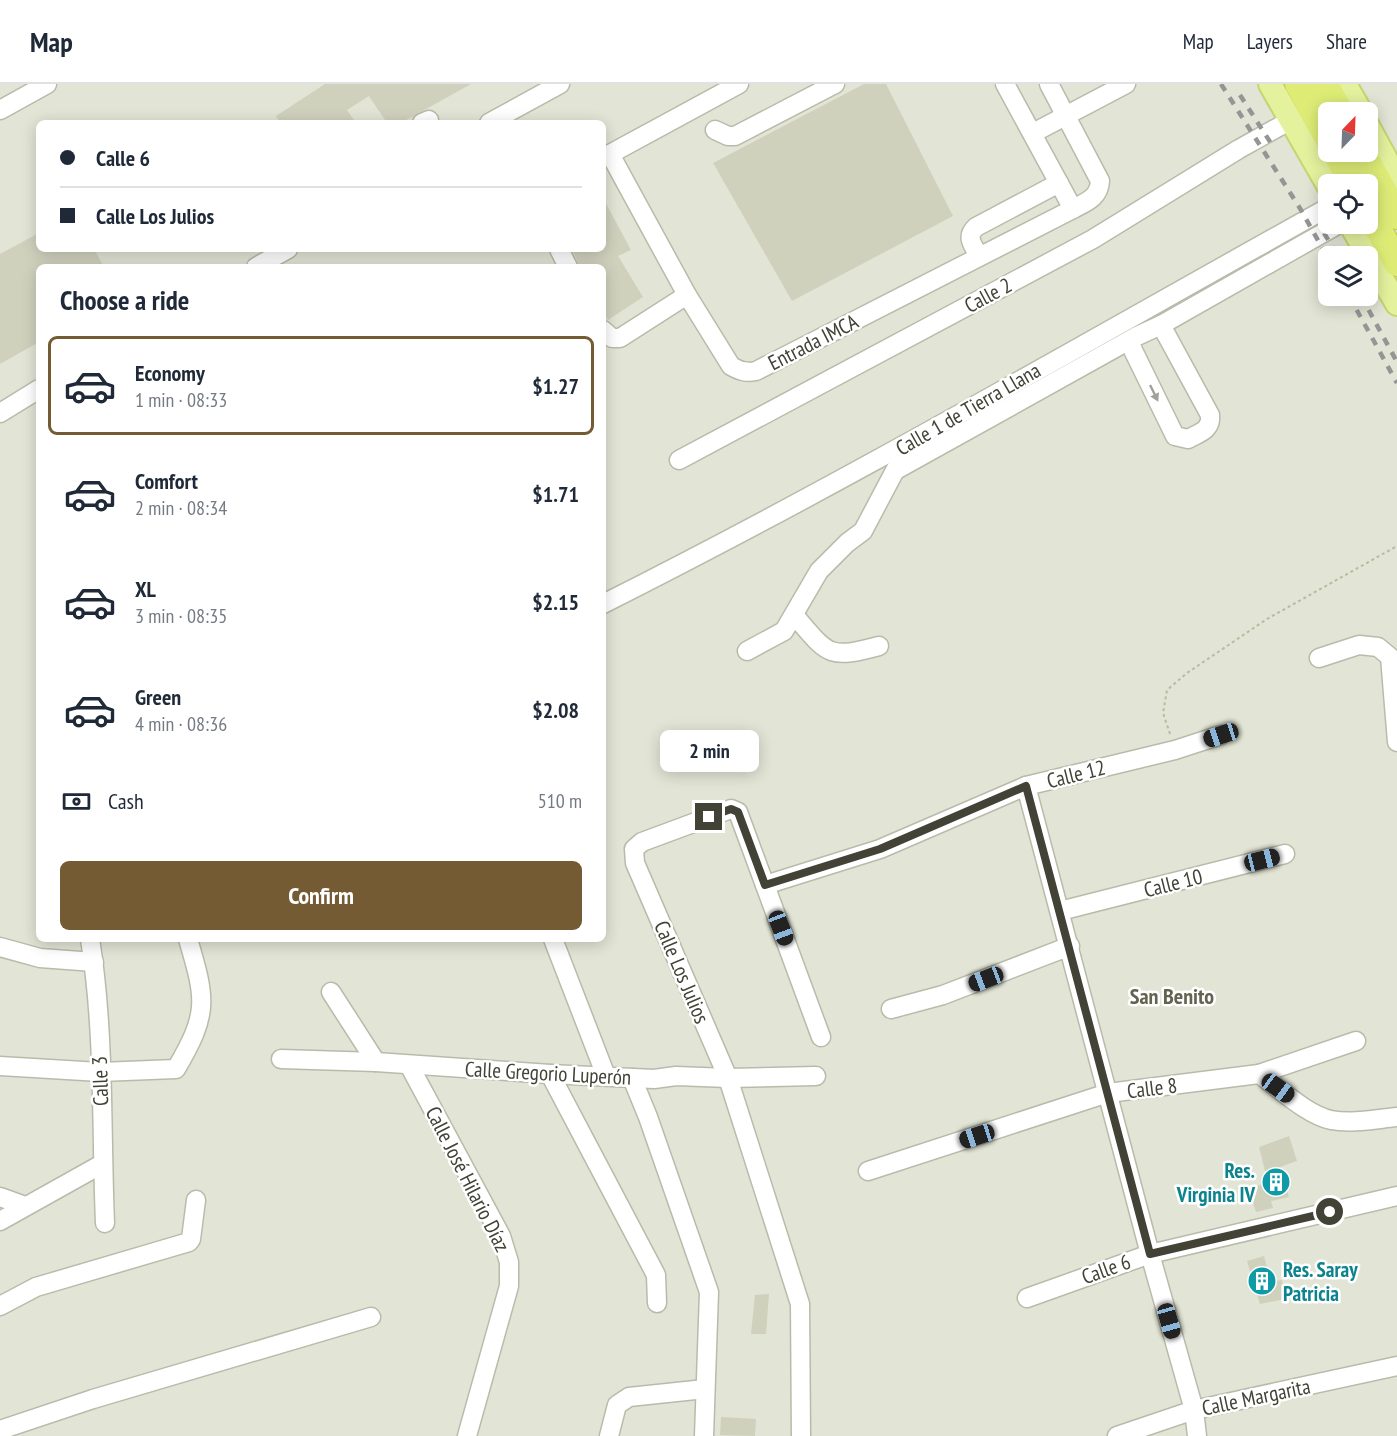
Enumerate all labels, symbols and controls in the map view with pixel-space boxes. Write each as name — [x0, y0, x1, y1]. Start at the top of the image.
text: Map — [30, 23, 73, 60]
text: Map — [1183, 28, 1214, 55]
text: Layers — [1247, 28, 1293, 55]
text: Share — [1326, 28, 1367, 55]
north arrow — [1318, 102, 1378, 162]
map controls — [1318, 102, 1378, 306]
text: Calle 6 — [96, 144, 150, 172]
button: locate — [1318, 174, 1378, 234]
text: Calle Los Julios — [96, 202, 214, 230]
button: layers — [1318, 246, 1378, 306]
street label: Calle 2 — [960, 271, 1016, 319]
text: Choose a ride — [60, 283, 189, 317]
street label: Entrada IMCA — [763, 308, 863, 376]
street label: Calle 1 de Tierra Llana — [891, 357, 1045, 461]
icon: car — [63, 359, 117, 413]
text: Economy — [135, 359, 205, 387]
text: $1.27 — [532, 372, 579, 400]
one-way arrow — [1149, 385, 1159, 402]
text: 1 min · 08:33 — [135, 387, 227, 413]
icon: car — [63, 467, 117, 521]
text: Comfort — [135, 467, 198, 495]
text: $1.71 — [532, 480, 579, 508]
text: 2 min · 08:34 — [135, 495, 227, 521]
icon: car — [63, 575, 117, 629]
text: XL — [135, 575, 156, 603]
text: $2.15 — [532, 588, 579, 616]
text: 3 min · 08:35 — [135, 603, 227, 629]
icon: car — [63, 683, 117, 737]
text: Green — [135, 683, 181, 711]
text: $2.08 — [532, 696, 579, 724]
text: 4 min · 08:36 — [135, 711, 227, 737]
car — [1201, 721, 1241, 749]
callout: 2 min — [660, 730, 758, 772]
text: 2 min — [689, 738, 730, 764]
street label: Calle 12 — [1044, 754, 1108, 794]
icon: cash — [60, 785, 93, 818]
text: Cash — [108, 787, 144, 815]
text: 510 m — [538, 788, 582, 814]
route end — [695, 803, 722, 830]
car — [1242, 847, 1282, 873]
button: Confirm — [60, 861, 582, 930]
street label: Calle 10 — [1141, 863, 1205, 903]
car — [766, 908, 796, 948]
street label: Calle Los Julios — [648, 917, 716, 1027]
car — [966, 964, 1006, 994]
district label: San Benito — [1130, 982, 1214, 1010]
street label: Calle 3 — [86, 1055, 114, 1107]
street label: Calle Gregorio Luperón — [464, 1055, 632, 1091]
car — [1258, 1070, 1298, 1106]
street label: Calle 8 — [1125, 1072, 1179, 1104]
street label: Calle José Hilario Díaz — [420, 1102, 516, 1256]
car — [957, 1122, 997, 1150]
place label: Res. Virginia IV — [1176, 1157, 1255, 1208]
building icon: Res. Virginia IV — [1260, 1166, 1292, 1198]
route start — [1316, 1198, 1343, 1225]
street label: Calle 6 — [1078, 1248, 1134, 1290]
place label: Res. Saray Patricia — [1283, 1256, 1358, 1307]
building icon: Res. Saray Patricia — [1246, 1265, 1278, 1297]
car — [1155, 1301, 1183, 1341]
street label: Calle Margarita — [1199, 1372, 1313, 1422]

